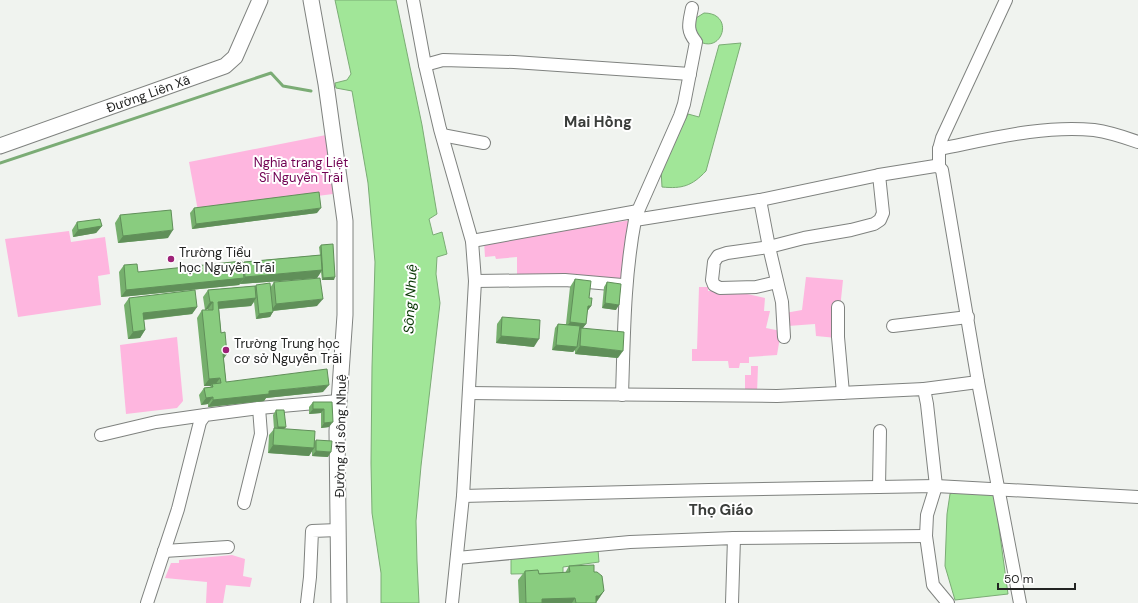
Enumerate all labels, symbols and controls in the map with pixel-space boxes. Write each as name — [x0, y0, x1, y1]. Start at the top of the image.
street label: Đường Liên Xã — [104, 71, 192, 117]
district label: Mai Hồng — [564, 112, 632, 132]
park label: Nghĩa trang Liệt Sĩ Nguyễn Trãi — [254, 154, 348, 186]
place label: Trường Tiểu học Nguyễn Trãi — [179, 244, 275, 276]
marker: Trường Tiểu học Nguyễn Trãi — [166, 254, 176, 264]
water label: Sông Nhuệ — [399, 263, 421, 334]
place label: Trường Trung học cơ sở Nguyễn Trãi — [234, 335, 342, 367]
marker: Trường Trung học cơ sở Nguyễn Trãi — [221, 345, 231, 355]
street label: Đường đi sông Nhuệ — [331, 374, 350, 498]
district label: Thọ Giáo — [689, 500, 753, 520]
scale bar — [998, 565, 1075, 591]
text: 50 m — [1004, 571, 1033, 587]

